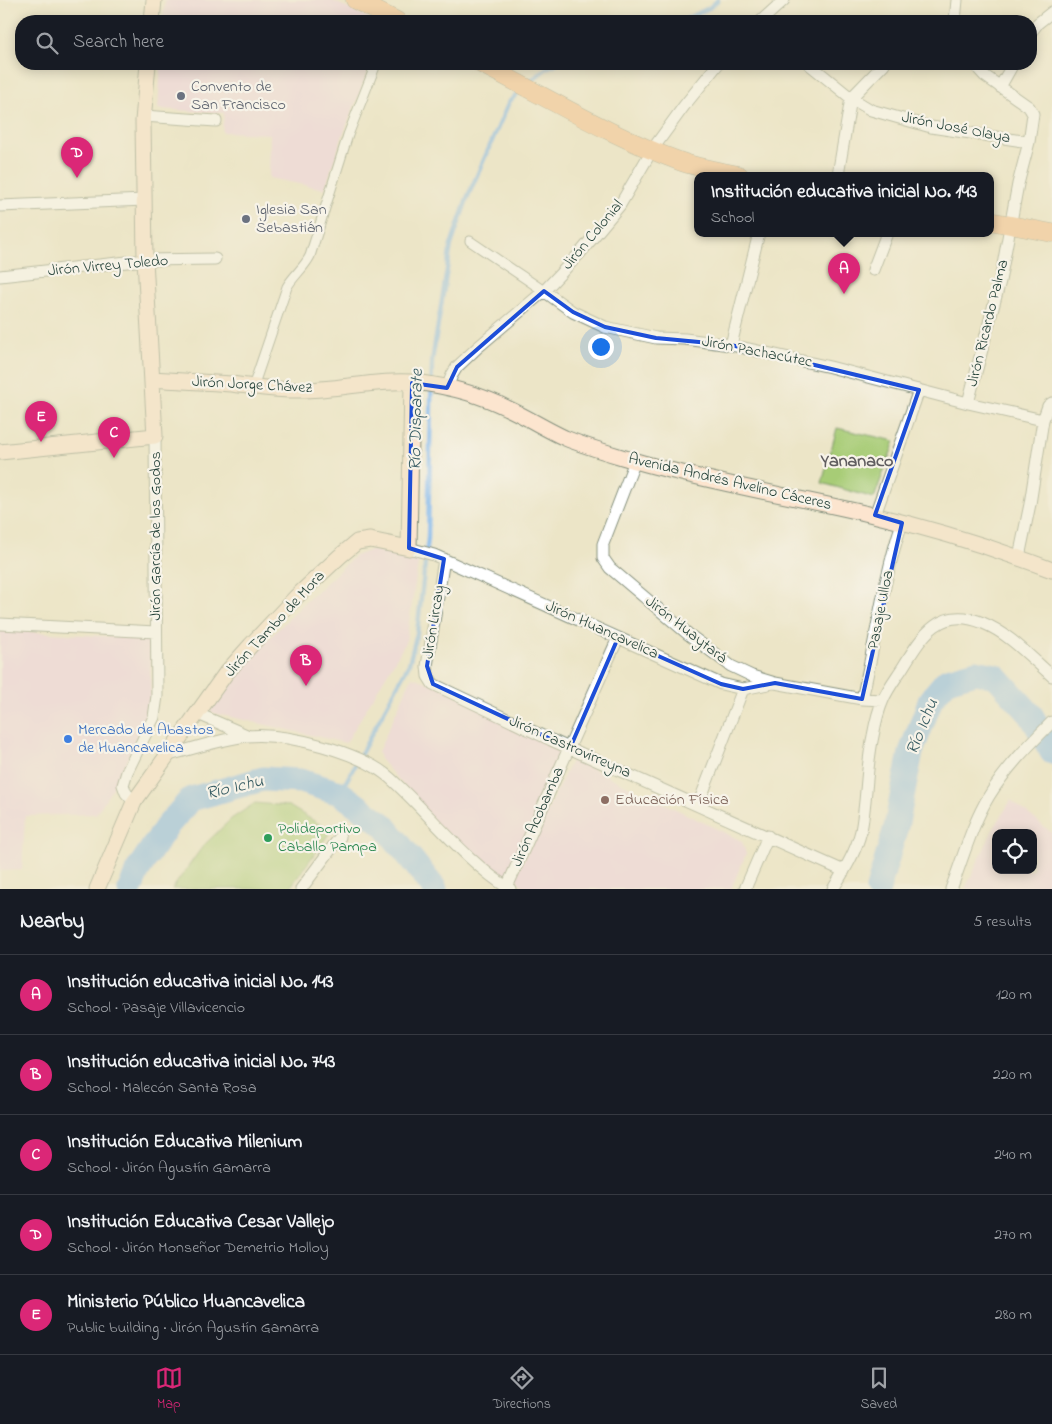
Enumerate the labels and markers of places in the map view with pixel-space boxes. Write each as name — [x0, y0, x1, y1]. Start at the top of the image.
place label: Convento de San Francisco — [191, 75, 286, 117]
marker: Convento de San Francisco — [175, 90, 187, 102]
pin: D — [61, 137, 93, 178]
place label: Iglesia San Sebastián — [256, 198, 327, 240]
marker: Iglesia San Sebastián — [240, 213, 252, 225]
pin: A — [828, 253, 860, 294]
pin: E — [25, 401, 57, 442]
pin: C — [98, 417, 130, 458]
pin: B — [290, 645, 322, 686]
place label: Mercado de Abastos de Huancavelica — [78, 718, 214, 760]
marker: Mercado de Abastos de Huancavelica — [62, 733, 74, 745]
place label: Educación Física — [615, 788, 729, 812]
marker: Educación Física — [599, 794, 611, 806]
place label: Polideportivo Caballo Pampa — [278, 817, 377, 859]
marker: Polideportivo Caballo Pampa — [262, 832, 274, 844]

